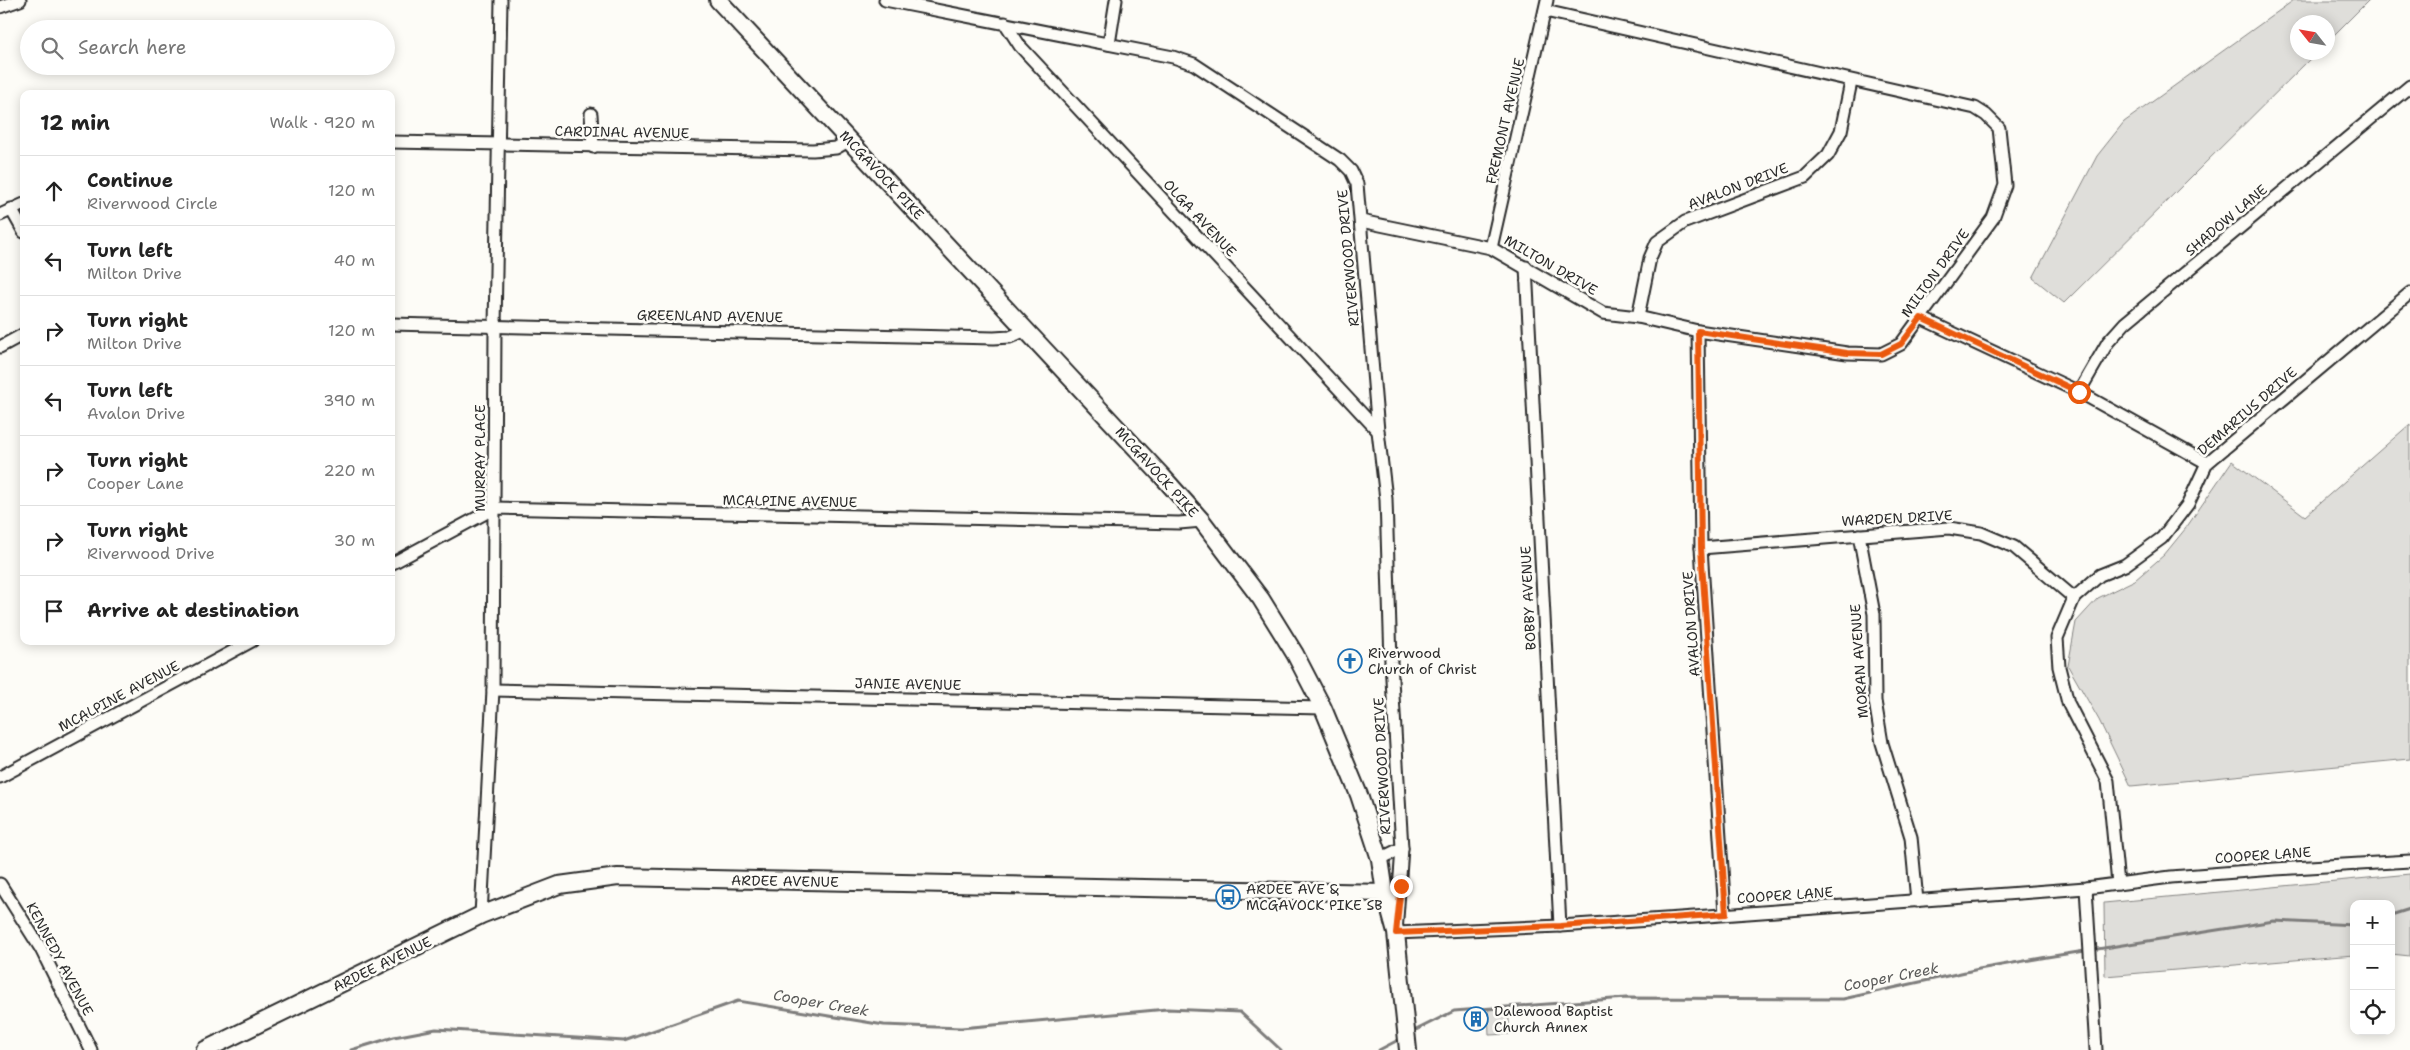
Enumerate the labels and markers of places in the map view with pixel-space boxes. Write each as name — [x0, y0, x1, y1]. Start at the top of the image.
place label: Riverwood Church of Christ — [1368, 644, 1477, 678]
church icon: Riverwood Church of Christ — [1337, 648, 1363, 674]
place label: ARDEE AVE & MCGAVOCK PIKE SB — [1246, 880, 1383, 914]
bus stop icon: ARDEE AVE & MCGAVOCK PIKE SB — [1215, 884, 1241, 910]
place label: Dalewood Baptist Church Annex — [1494, 1002, 1613, 1036]
building icon: Dalewood Baptist Church Annex — [1463, 1006, 1489, 1032]

